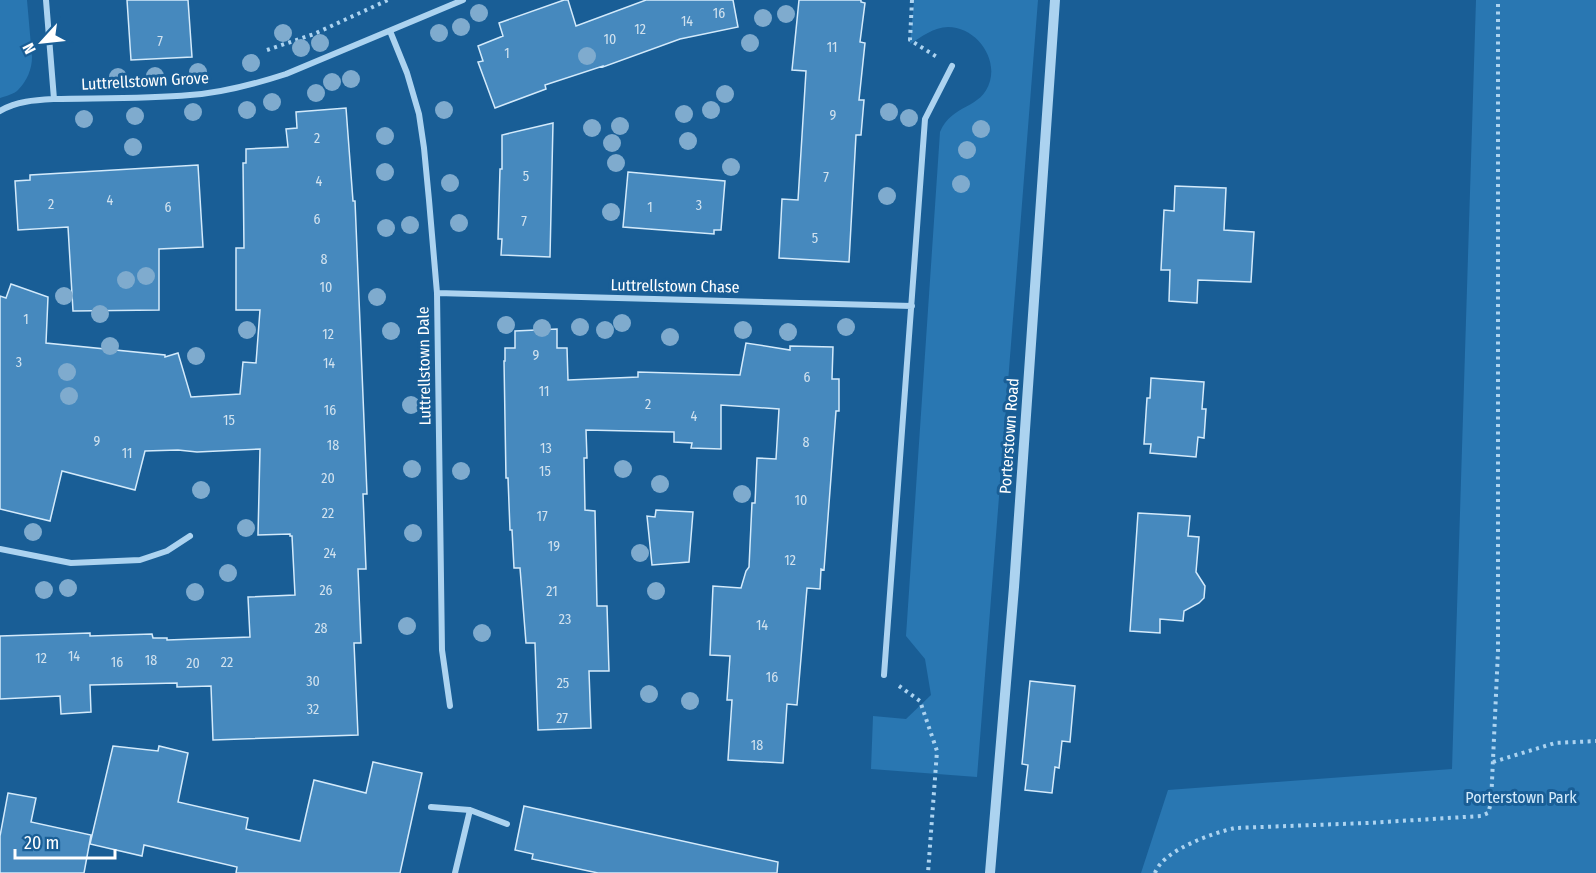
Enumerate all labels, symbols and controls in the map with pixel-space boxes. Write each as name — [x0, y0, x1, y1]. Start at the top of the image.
house number: 16 — [713, 5, 725, 22]
north arrow — [12, 12, 72, 72]
house number: 14 — [681, 13, 693, 30]
house number: 12 — [634, 21, 646, 38]
house number: 10 — [604, 31, 616, 48]
house number: 7 — [157, 33, 163, 50]
house number: 11 — [827, 39, 837, 56]
text: N — [18, 40, 40, 57]
house number: 1 — [504, 45, 510, 62]
street label: Luttrellstown Grove — [81, 68, 209, 94]
house number: 9 — [830, 107, 837, 124]
house number: 2 — [314, 130, 320, 147]
house number: 5 — [523, 168, 529, 185]
house number: 7 — [823, 169, 829, 186]
house number: 4 — [316, 173, 323, 190]
house number: 4 — [107, 192, 114, 209]
house number: 2 — [48, 196, 54, 213]
house number: 3 — [696, 197, 702, 214]
house number: 6 — [165, 199, 172, 216]
house number: 1 — [647, 199, 653, 216]
house number: 6 — [314, 211, 321, 228]
house number: 7 — [521, 213, 527, 230]
house number: 5 — [812, 230, 818, 247]
house number: 8 — [321, 251, 328, 268]
street label: Luttrellstown Chase — [610, 275, 740, 297]
house number: 10 — [320, 279, 332, 296]
street label: Luttrellstown Dale — [413, 306, 435, 426]
house number: 1 — [23, 311, 29, 328]
house number: 12 — [322, 326, 334, 343]
house number: 9 — [533, 347, 540, 364]
house number: 3 — [16, 354, 22, 371]
house number: 14 — [323, 355, 335, 372]
house number: 6 — [804, 369, 811, 386]
street label: Porterstown Road — [995, 377, 1023, 495]
house number: 11 — [539, 383, 549, 400]
house number: 2 — [645, 396, 651, 413]
house number: 16 — [324, 402, 336, 419]
house number: 4 — [691, 408, 698, 425]
house number: 15 — [223, 412, 235, 429]
house number: 9 — [94, 433, 101, 450]
house number: 8 — [803, 434, 810, 451]
house number: 18 — [327, 437, 339, 454]
house number: 13 — [540, 440, 552, 457]
house number: 11 — [122, 445, 132, 462]
house number: 15 — [539, 463, 551, 480]
house number: 20 — [321, 470, 335, 487]
house number: 10 — [795, 492, 807, 509]
house number: 22 — [322, 505, 334, 522]
house number: 17 — [536, 508, 548, 525]
house number: 19 — [548, 538, 560, 555]
house number: 24 — [324, 545, 337, 562]
house number: 12 — [784, 552, 796, 569]
house number: 26 — [319, 582, 333, 599]
house number: 21 — [546, 583, 558, 600]
house number: 23 — [559, 611, 571, 628]
house number: 14 — [756, 617, 768, 634]
house number: 28 — [314, 620, 328, 637]
house number: 14 — [68, 648, 80, 665]
house number: 12 — [35, 650, 47, 667]
house number: 18 — [145, 652, 157, 669]
house number: 16 — [111, 654, 123, 671]
house number: 22 — [221, 654, 233, 671]
house number: 20 — [186, 655, 200, 672]
house number: 16 — [766, 669, 778, 686]
house number: 30 — [306, 673, 320, 690]
house number: 25 — [557, 675, 569, 692]
house number: 32 — [307, 701, 319, 718]
house number: 27 — [556, 710, 568, 727]
house number: 18 — [751, 737, 763, 754]
park label: Porterstown Park — [1465, 788, 1577, 807]
scale bar — [15, 822, 116, 860]
text: 20 m — [24, 832, 59, 854]

